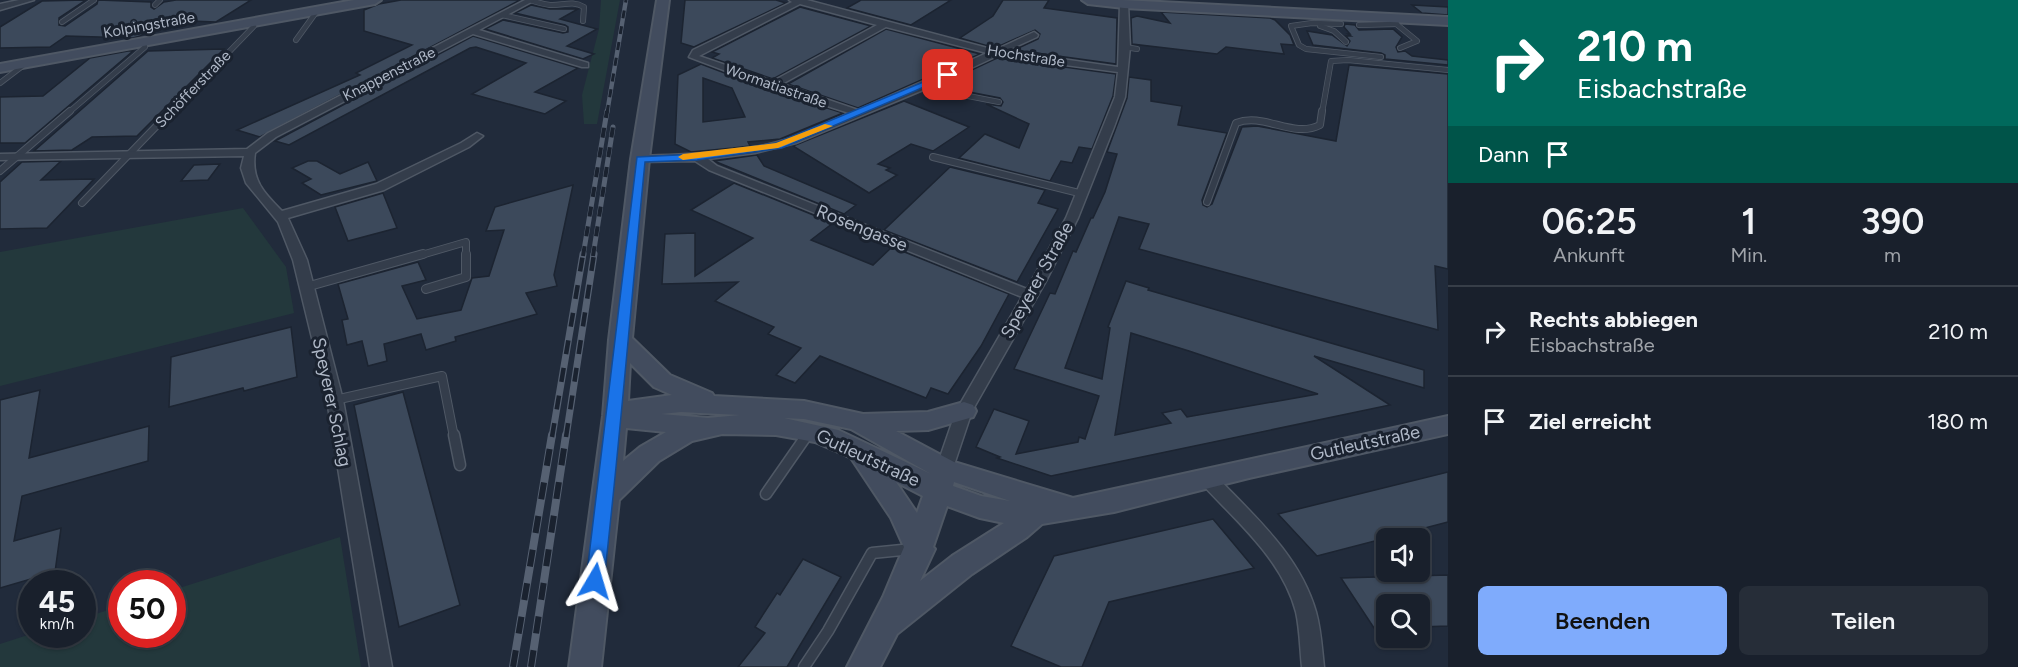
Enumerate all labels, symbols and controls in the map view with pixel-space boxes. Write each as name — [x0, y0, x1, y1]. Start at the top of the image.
street label: Kolpingstraße — [102, 8, 196, 42]
text: 210 m — [1577, 21, 1693, 72]
icon: right — [1478, 24, 1556, 102]
street label: Hochstraße — [986, 41, 1066, 71]
street label: Knappenstraße — [340, 43, 438, 105]
street label: Schöfferstraße — [152, 47, 234, 131]
pin — [922, 49, 973, 100]
icon: arrive — [931, 58, 964, 91]
street label: Wormatiastraße — [723, 60, 829, 112]
text: Eisbachstraße — [1577, 72, 1747, 105]
icon: arrive — [1541, 138, 1574, 171]
text: Dann — [1478, 141, 1529, 168]
street label: Rosengasse — [813, 200, 911, 256]
text: 06:25 — [1541, 200, 1637, 243]
text: 1 — [1741, 200, 1756, 243]
text: 390 — [1861, 200, 1924, 243]
street label: Speyerer Straße — [996, 218, 1078, 342]
text: Ankunft — [1553, 243, 1625, 267]
text: Min. — [1730, 243, 1767, 267]
text: m — [1884, 243, 1901, 267]
text: Rechts abbiegen — [1529, 306, 1698, 333]
icon: right — [1478, 315, 1511, 348]
text: 210 m — [1928, 318, 1988, 345]
text: Eisbachstraße — [1529, 333, 1655, 357]
street label: Speyerer Schlag — [308, 335, 356, 469]
icon: arrive — [1478, 405, 1511, 438]
text: Ziel erreicht — [1529, 408, 1652, 435]
text: 180 m — [1927, 408, 1988, 435]
street label: Gutleutstraße — [1308, 421, 1422, 465]
street label: Gutleutstraße — [813, 424, 923, 492]
map controls — [1376, 528, 1430, 648]
button: sound — [1376, 528, 1430, 582]
position arrow — [563, 549, 627, 613]
speed limit sign: 50 — [108, 570, 186, 648]
text: 45 — [39, 583, 75, 620]
button: Beenden — [1478, 586, 1727, 655]
button: Teilen — [1739, 586, 1988, 655]
button: search — [1376, 594, 1430, 648]
text: km/h — [40, 615, 74, 633]

